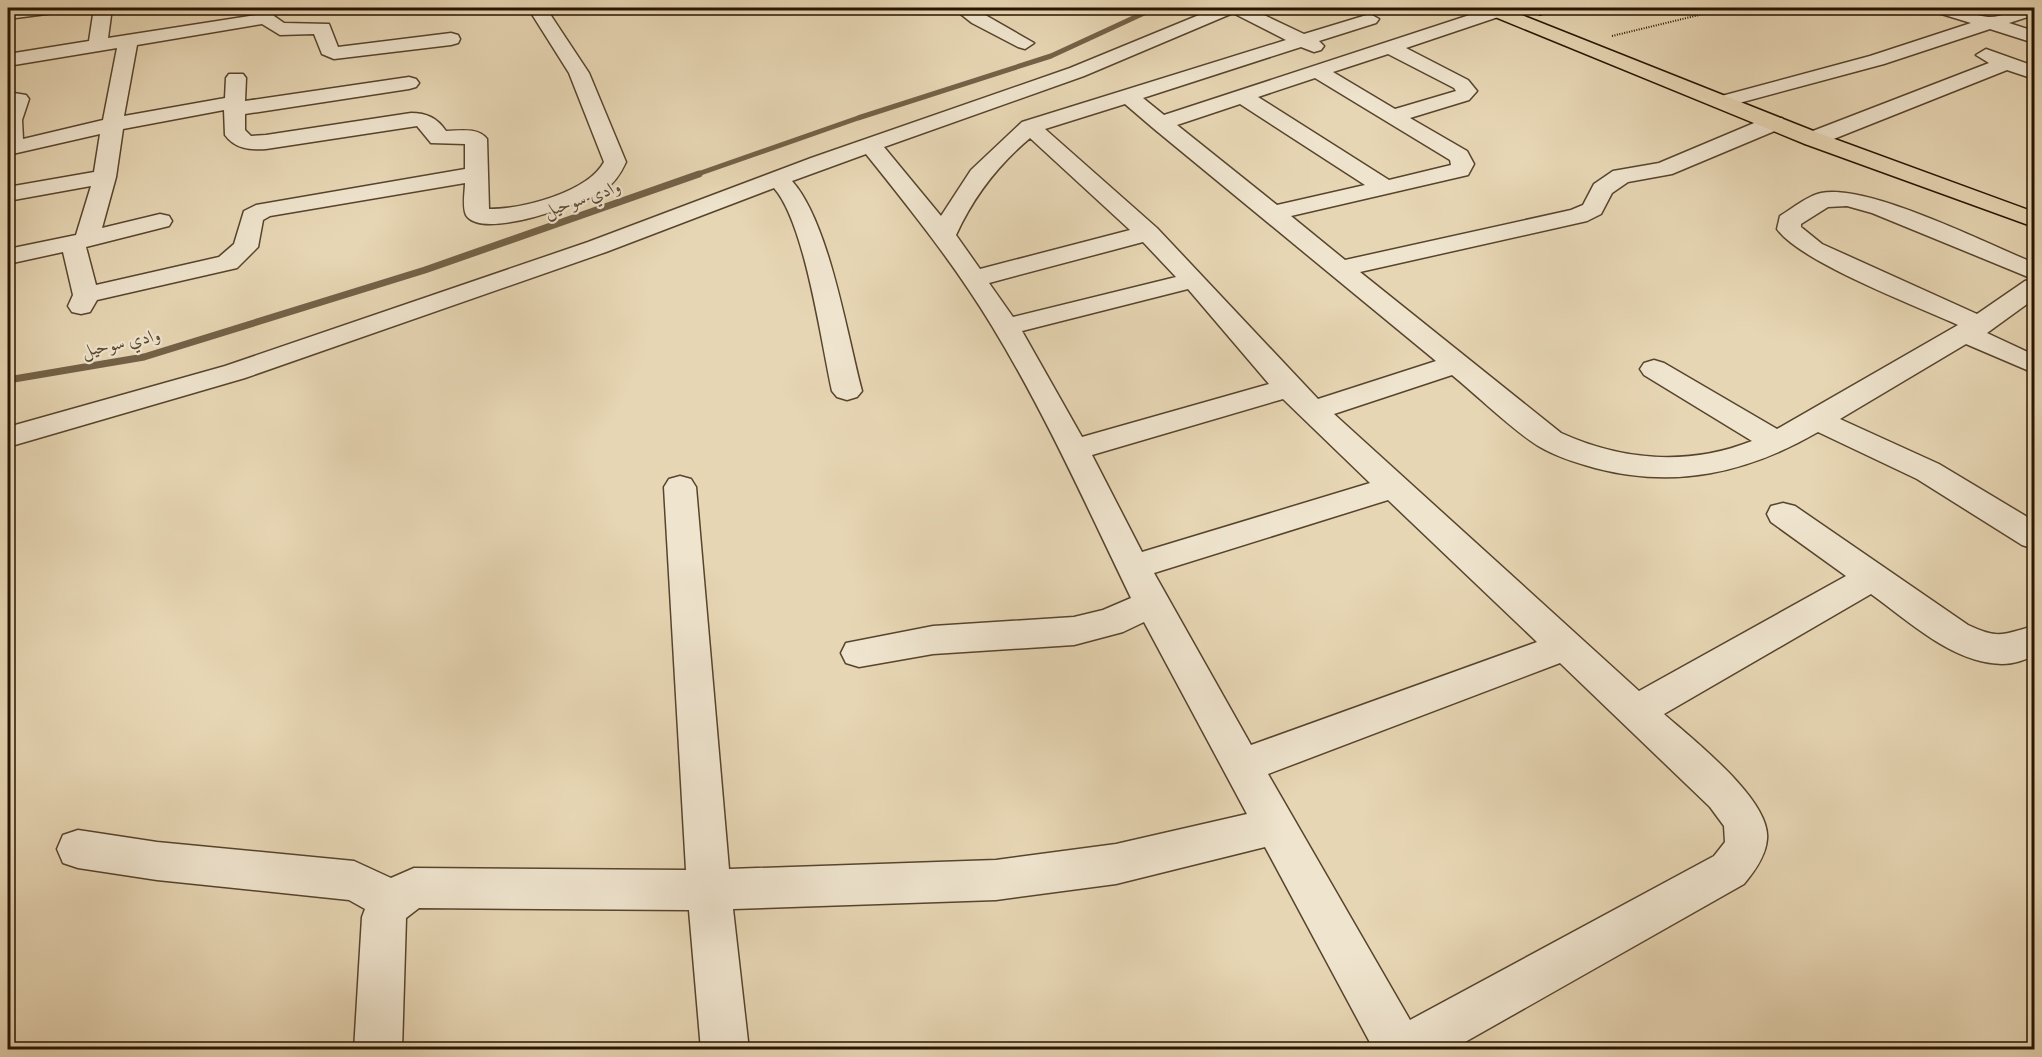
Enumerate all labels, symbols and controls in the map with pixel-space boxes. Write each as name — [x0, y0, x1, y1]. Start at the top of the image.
water label: وادي سوحيل — [539, 172, 625, 226]
water label: وادي سوحيل — [79, 320, 164, 366]

